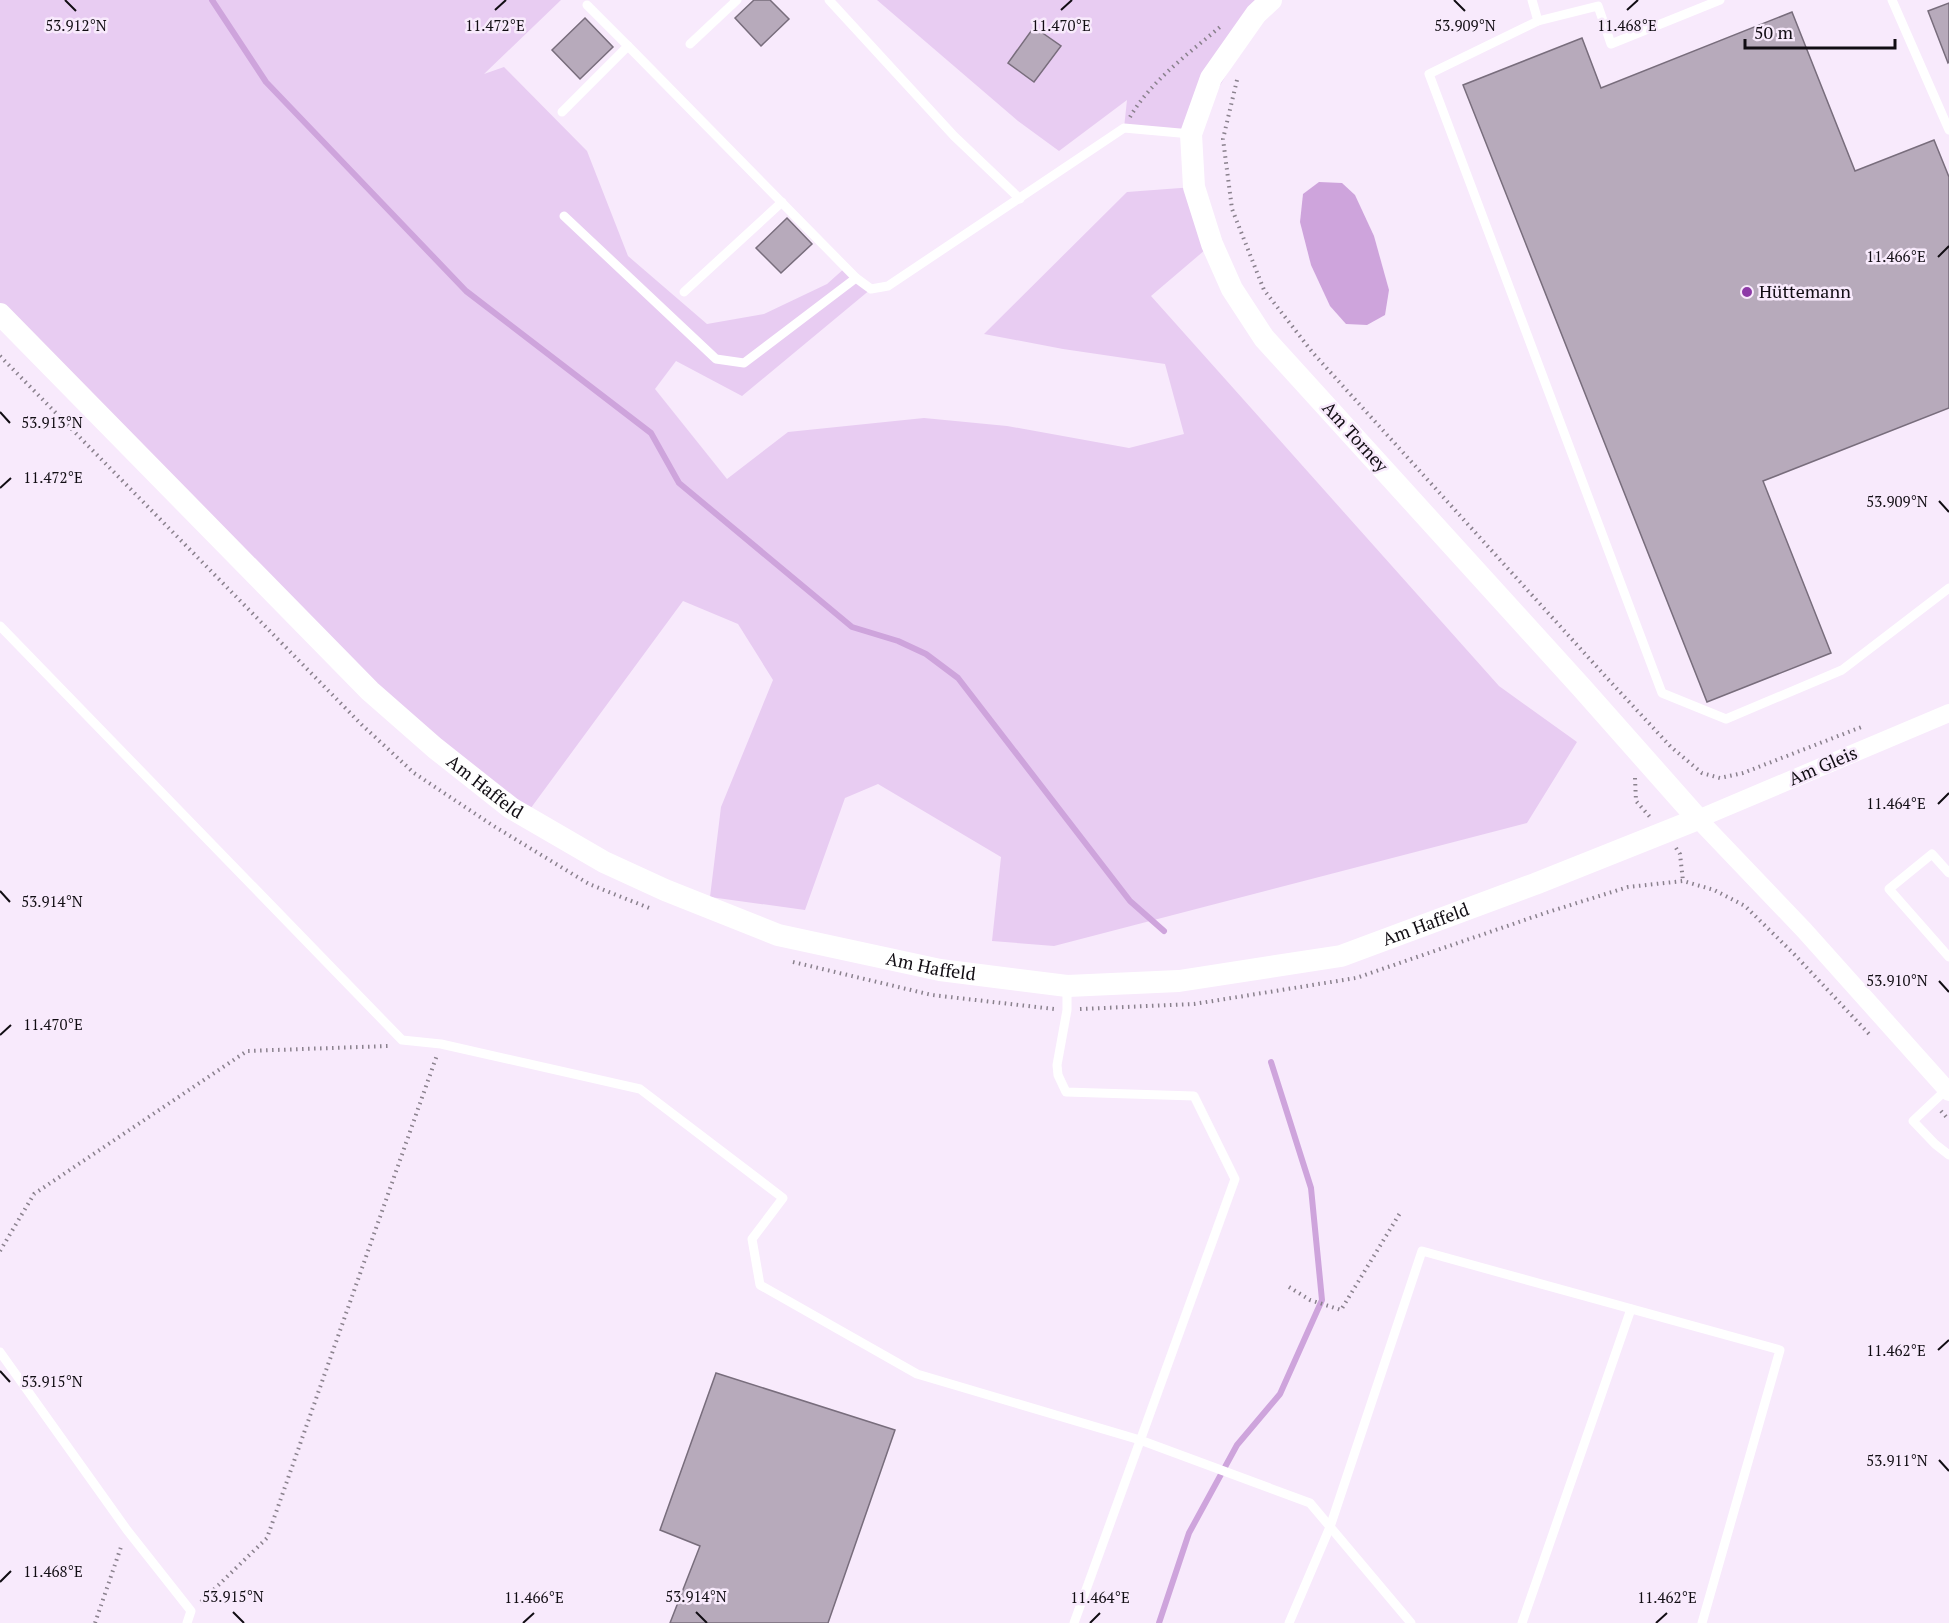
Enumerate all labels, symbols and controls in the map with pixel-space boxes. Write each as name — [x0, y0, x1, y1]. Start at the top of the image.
scale bar — [1745, 12, 1895, 50]
text: 53.912°N — [45, 15, 107, 35]
text: 11.472°E — [465, 15, 525, 35]
text: 11.470°E — [1031, 15, 1091, 35]
text: 53.909°N — [1434, 15, 1496, 35]
text: 11.468°E — [1597, 15, 1657, 35]
text: 50 m — [1754, 20, 1794, 44]
text: 11.466°E — [1866, 246, 1926, 266]
place label: Hüttemann — [1759, 279, 1851, 303]
marker: Hüttemann — [1740, 285, 1754, 299]
street label: Am Torney — [1318, 396, 1395, 478]
text: 53.913°N — [21, 412, 83, 432]
text: 11.472°E — [23, 467, 83, 487]
text: 53.909°N — [1866, 491, 1928, 511]
street label: Am Gleis — [1785, 740, 1861, 790]
street label: Am Haffeld — [442, 749, 528, 824]
text: 11.464°E — [1866, 793, 1926, 813]
text: 53.914°N — [21, 891, 83, 911]
street label: Am Haffeld — [1379, 897, 1472, 951]
street label: Am Haffeld — [884, 946, 977, 985]
text: 53.910°N — [1866, 970, 1928, 990]
text: 11.470°E — [23, 1014, 83, 1034]
text: 11.462°E — [1866, 1340, 1926, 1360]
text: 53.915°N — [21, 1371, 83, 1391]
text: 53.911°N — [1866, 1450, 1928, 1470]
text: 11.468°E — [23, 1561, 83, 1581]
text: 53.915°N — [202, 1586, 264, 1606]
text: 53.914°N — [665, 1586, 727, 1606]
text: 11.466°E — [504, 1587, 564, 1607]
text: 11.464°E — [1070, 1587, 1130, 1607]
text: 11.462°E — [1637, 1587, 1697, 1607]

